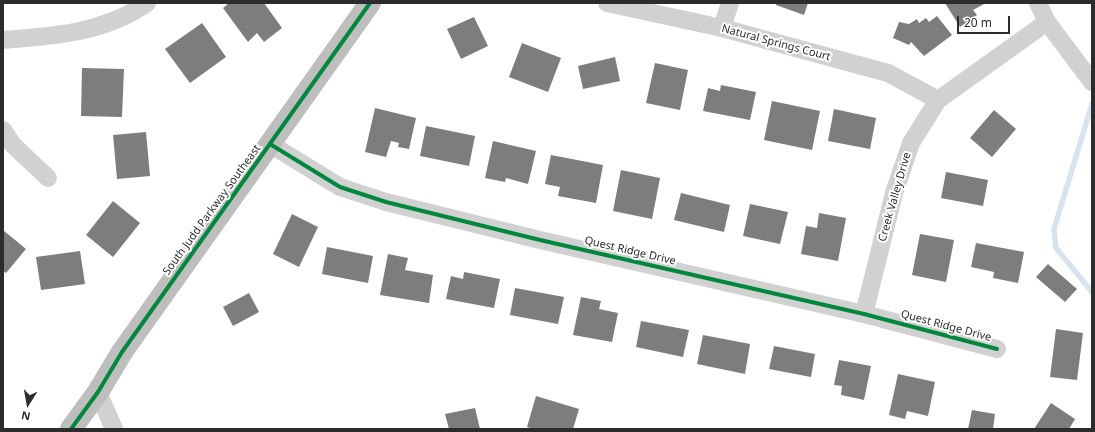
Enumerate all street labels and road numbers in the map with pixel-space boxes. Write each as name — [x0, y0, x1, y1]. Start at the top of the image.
street label: Natural Springs Court — [720, 22, 832, 64]
street label: South Judd Parkway Southeast — [160, 142, 264, 278]
street label: Creek Valley Drive — [876, 151, 914, 243]
street label: Quest Ridge Drive — [583, 234, 677, 268]
street label: Quest Ridge Drive — [899, 308, 993, 344]

